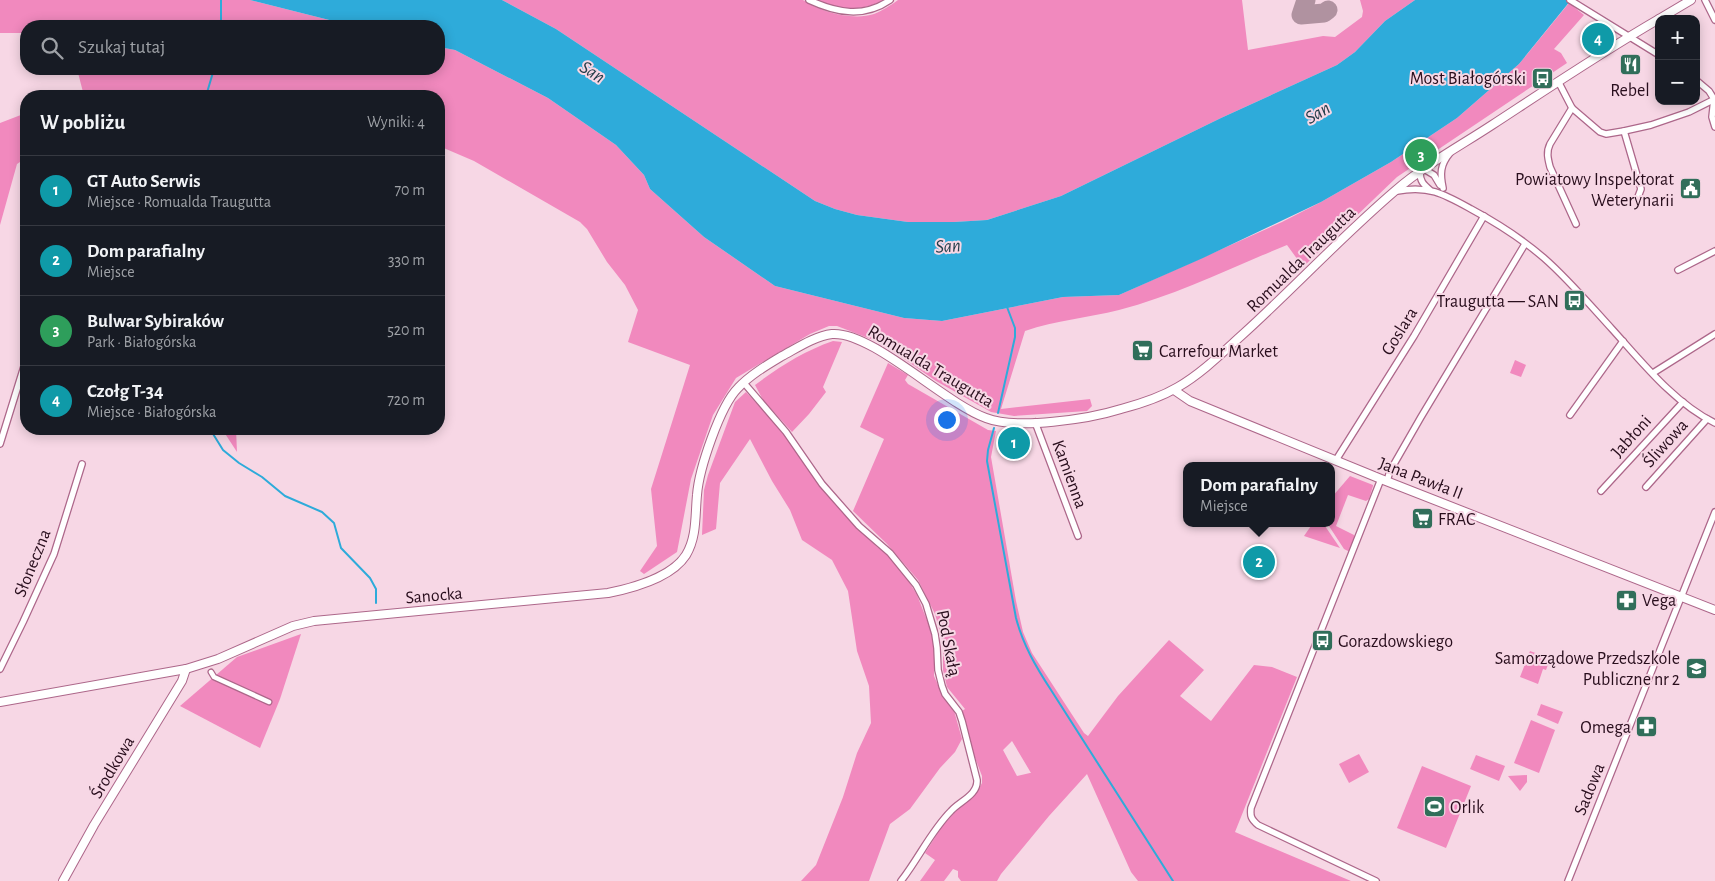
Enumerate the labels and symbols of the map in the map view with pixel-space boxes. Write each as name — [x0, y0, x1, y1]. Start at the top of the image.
pin: 4 — [1582, 20, 1614, 58]
restaurant icon: Rebel — [1618, 53, 1642, 77]
water label: San — [576, 57, 608, 87]
bus stop icon: Most Białogórski — [1530, 66, 1554, 90]
place label: Most Białogórski — [1410, 70, 1526, 88]
place label: Rebel — [1610, 82, 1650, 100]
water label: San — [1302, 99, 1334, 128]
pin: 3 — [1405, 136, 1437, 174]
place label: Powiatowy Inspektorat Weterynarii — [1515, 171, 1674, 210]
public building icon: Powiatowy Inspektorat Weterynarii — [1678, 177, 1702, 201]
street label: Romualda Traugutta — [1244, 203, 1360, 316]
water label: San — [935, 236, 961, 257]
bus stop icon: Traugutta — SAN — [1563, 289, 1587, 313]
place label: Traugutta — SAN — [1437, 293, 1559, 311]
street label: Goslara — [1378, 305, 1421, 359]
street label: Romualda Traugutta — [864, 322, 997, 412]
supermarket icon: Carrefour Market — [1131, 339, 1155, 363]
place label: Carrefour Market — [1159, 343, 1278, 361]
your location — [934, 407, 960, 433]
street label: Jabłoni — [1608, 412, 1655, 461]
street label: Śliwowa — [1638, 414, 1692, 471]
pin: 1 — [998, 424, 1030, 462]
street label: Kamienna — [1048, 438, 1090, 511]
street label: Jana Pawła II — [1376, 455, 1465, 503]
supermarket icon: FRAC — [1410, 507, 1434, 531]
place label: FRAC — [1438, 511, 1475, 529]
street label: Słoneczna — [11, 527, 55, 600]
pin: 2 — [1243, 543, 1275, 581]
street label: Sanocka — [405, 585, 464, 607]
pharmacy icon: Vega — [1614, 588, 1638, 612]
place label: Vega — [1642, 592, 1676, 610]
street label: Pod Skałą — [933, 608, 963, 679]
bus stop icon: Gorazdowskiego — [1310, 629, 1334, 653]
place label: Gorazdowskiego — [1338, 633, 1453, 651]
place label: Samorządowe Przedszkole Publiczne nr 2 — [1495, 650, 1680, 689]
school or university icon: Samorządowe Przedszkole Publiczne nr 2 — [1684, 656, 1708, 680]
pharmacy icon: Omega — [1635, 715, 1659, 739]
place label: Omega — [1580, 719, 1631, 737]
street label: Środkowa — [85, 732, 138, 802]
street label: Sadowa — [1571, 761, 1608, 818]
sports icon: Orlik — [1422, 795, 1446, 819]
place label: Orlik — [1450, 799, 1485, 817]

